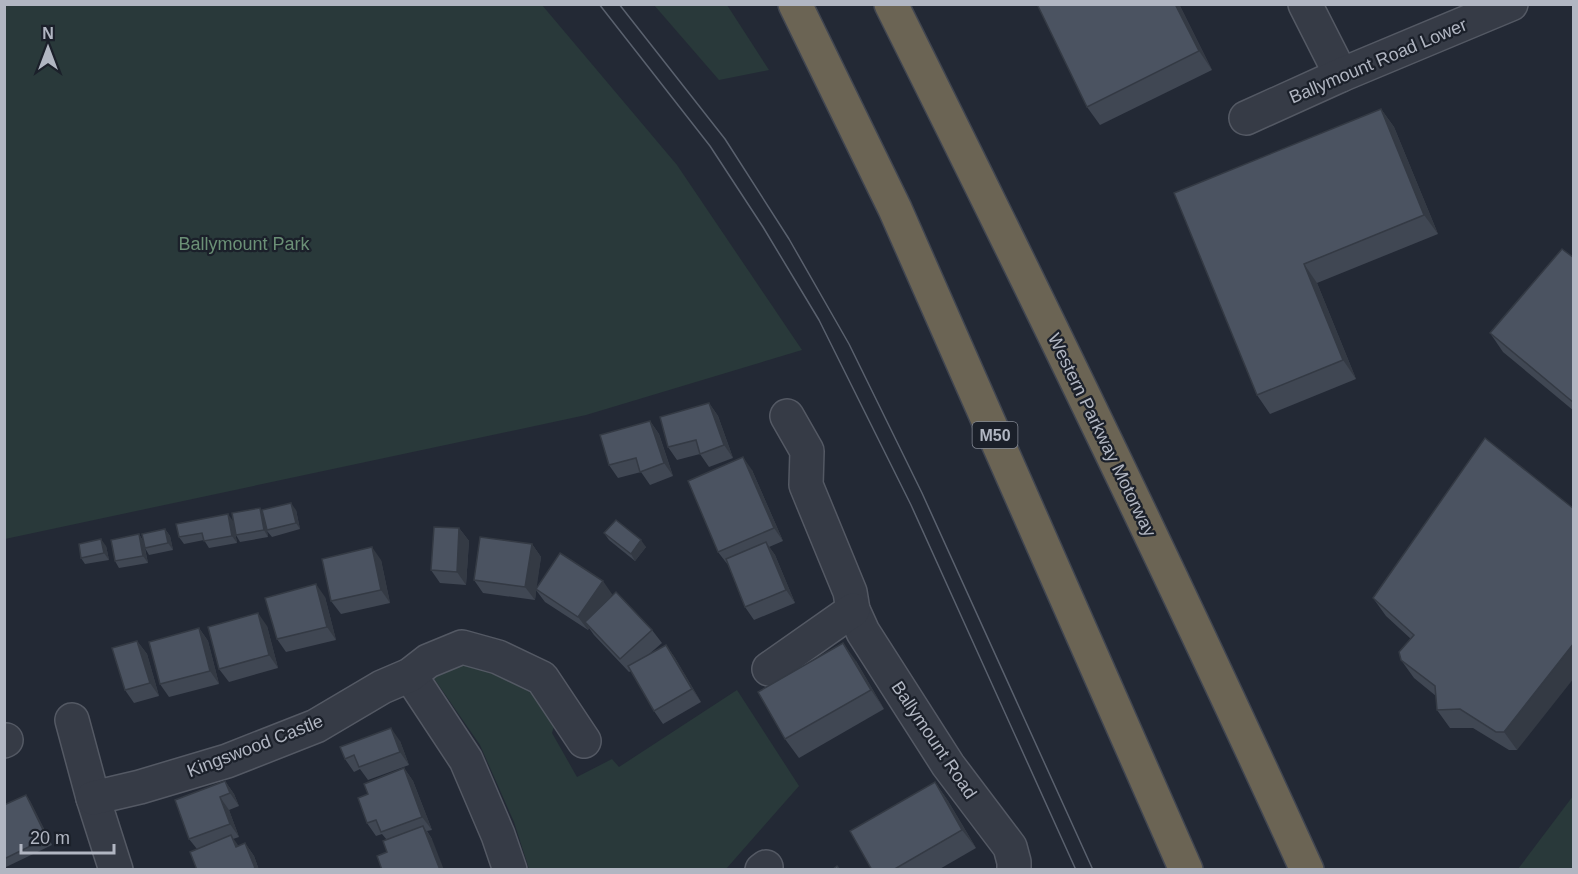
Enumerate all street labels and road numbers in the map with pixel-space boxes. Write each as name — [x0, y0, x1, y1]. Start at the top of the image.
street label: Ballymount Road Lower — [1286, 14, 1470, 108]
street label: Western Parkway Motorway — [1044, 330, 1160, 540]
road number: M50 — [972, 422, 1018, 448]
street label: Ballymount Road — [887, 678, 981, 802]
street label: Kingswood Castle — [184, 711, 326, 781]

